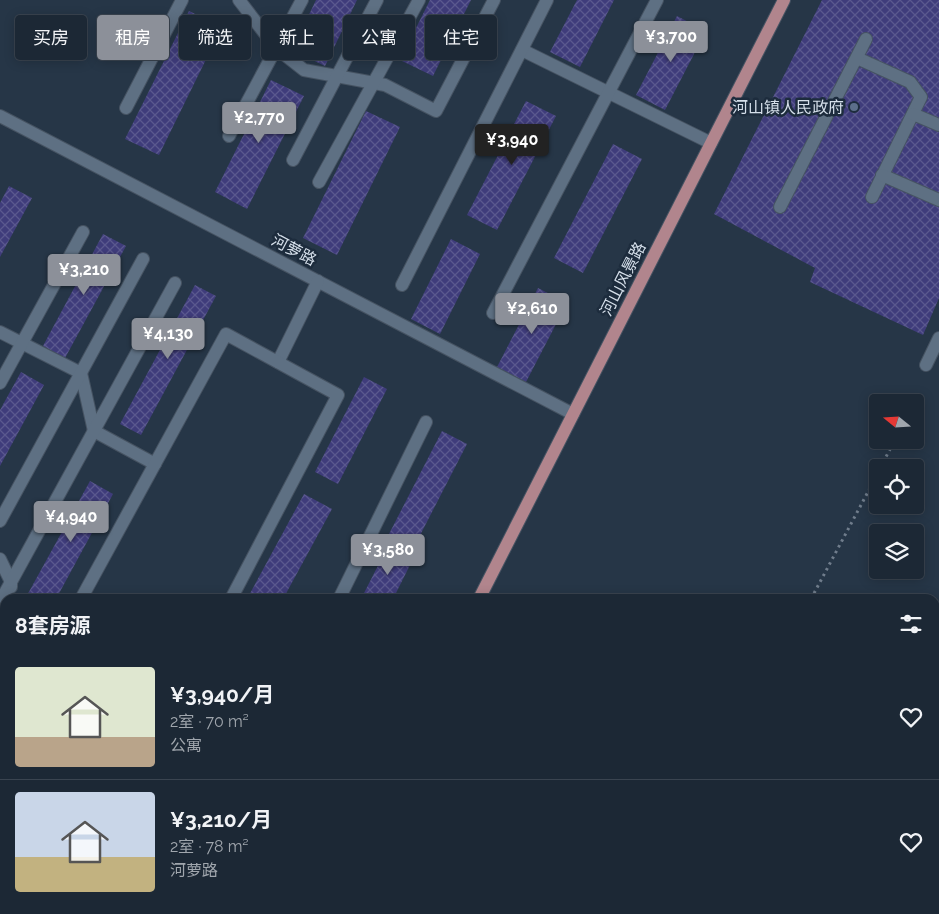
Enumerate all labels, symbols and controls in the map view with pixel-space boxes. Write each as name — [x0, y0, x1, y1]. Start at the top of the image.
chip: 买房 — [15, 15, 87, 60]
chip: 租房 — [97, 15, 169, 60]
chip: 筛选 — [179, 15, 251, 60]
chip: 新上 — [261, 15, 333, 60]
chip: 公寓 — [343, 15, 415, 60]
chip: 住宅 — [425, 15, 497, 60]
pin: ¥3,700 — [630, 20, 712, 63]
text: ¥3,700 — [645, 27, 697, 46]
place label: 河山镇人民政府 — [732, 98, 844, 117]
marker: 河山镇人民政府 — [848, 101, 860, 113]
pin: ¥2,770 — [218, 102, 300, 144]
text: ¥2,770 — [233, 108, 285, 127]
pin: ¥3,940 — [471, 124, 553, 166]
text: ¥3,940 — [486, 130, 538, 149]
street label: 河萝路 — [268, 230, 320, 270]
street label: 河山风景路 — [596, 239, 650, 319]
pin: ¥3,210 — [43, 254, 125, 296]
text: ¥3,210 — [59, 260, 109, 279]
pin: ¥2,610 — [491, 292, 573, 335]
text: ¥2,610 — [506, 299, 558, 318]
pin: ¥4,130 — [127, 318, 209, 360]
text: ¥4,130 — [143, 324, 193, 343]
north arrow — [869, 394, 924, 449]
map controls — [869, 394, 924, 579]
button: locate — [869, 459, 924, 514]
pin: ¥4,940 — [30, 500, 112, 543]
text: ¥4,940 — [45, 507, 97, 526]
button: layers — [869, 524, 924, 579]
pin: ¥3,580 — [347, 534, 429, 576]
text: ¥3,580 — [362, 540, 414, 559]
icon: filters — [897, 610, 925, 638]
text: 8套房源 — [15, 613, 91, 638]
text: ¥3,940/月 — [170, 682, 274, 707]
icon: home — [55, 687, 115, 747]
icon: heart — [897, 703, 925, 731]
text: 2室 · 70 m² — [170, 712, 249, 731]
text: 公寓 — [170, 736, 202, 755]
text: ¥3,210/月 — [170, 807, 272, 832]
icon: home — [55, 812, 115, 872]
icon: heart — [897, 828, 925, 856]
text: 2室 · 78 m² — [170, 837, 249, 856]
text: 河萝路 — [170, 861, 218, 880]

